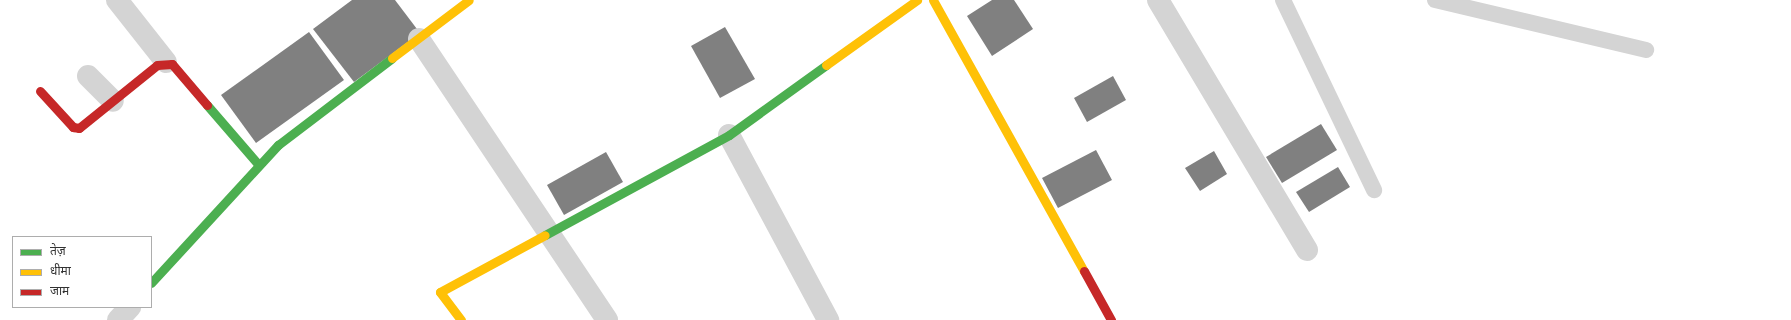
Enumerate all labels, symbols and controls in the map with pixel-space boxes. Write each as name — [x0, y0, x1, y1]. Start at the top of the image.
legend — [12, 236, 152, 308]
text: तेज़ — [50, 244, 66, 258]
text: धीमा — [50, 264, 71, 278]
text: जाम — [50, 284, 69, 298]

